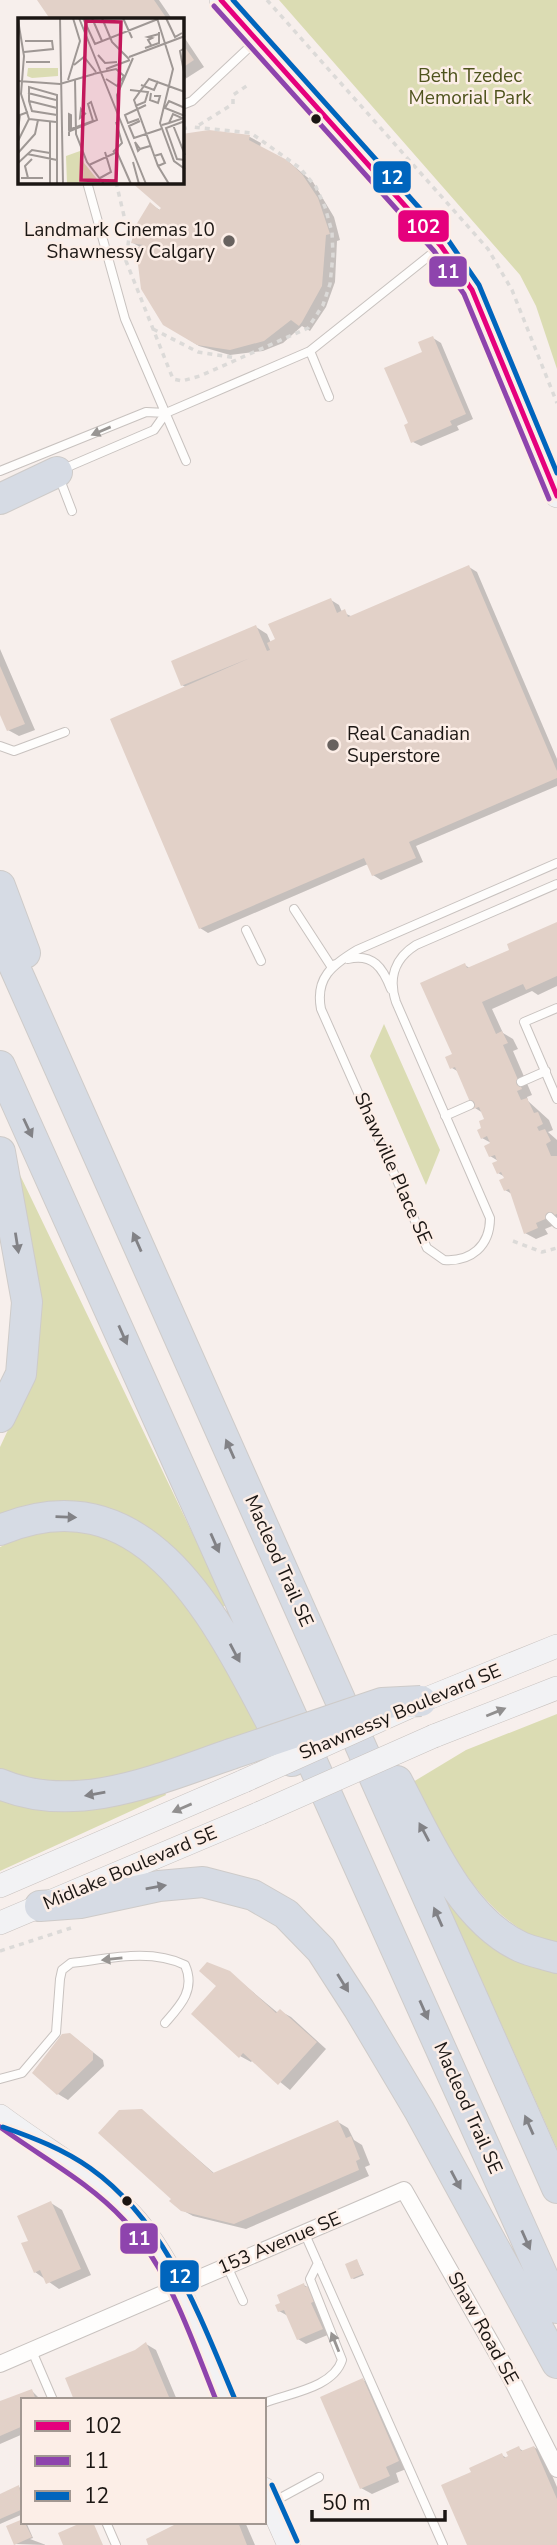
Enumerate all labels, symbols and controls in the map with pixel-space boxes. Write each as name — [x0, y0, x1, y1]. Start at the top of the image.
inset map — [18, 18, 184, 184]
park label: Beth Tzedec Memorial Park — [409, 63, 532, 111]
unlabelled marker — [309, 112, 323, 126]
line badge: 12 — [372, 160, 412, 194]
text: 12 — [381, 165, 403, 191]
line badge: 102 — [397, 209, 450, 243]
text: 102 — [406, 214, 440, 240]
place label: Landmark Cinemas 10 Shawnessy Calgary — [24, 217, 215, 265]
marker: Landmark Cinemas 10 Shawnessy Calgary — [221, 233, 237, 249]
line badge: 11 — [428, 255, 468, 288]
text: 11 — [437, 259, 459, 285]
one-way arrow — [91, 426, 112, 437]
place label: Real Canadian Superstore — [347, 721, 470, 769]
marker: Real Canadian Superstore — [325, 737, 341, 753]
street label: Shawville Place SE — [348, 1088, 438, 1248]
one-way arrow — [22, 1118, 34, 1138]
one-way arrow — [12, 1232, 23, 1254]
one-way arrow — [131, 1232, 143, 1252]
one-way arrow — [117, 1325, 129, 1345]
one-way arrow — [224, 1439, 235, 1460]
street label: Macleod Trail SE — [238, 1491, 320, 1631]
one-way arrow — [55, 1512, 77, 1523]
one-way arrow — [209, 1533, 221, 1553]
one-way arrow — [228, 1644, 240, 1664]
street label: Shawnessy Boulevard SE — [295, 1658, 505, 1766]
one-way arrow — [485, 1707, 506, 1718]
one-way arrow — [84, 1789, 106, 1800]
one-way arrow — [172, 1802, 192, 1814]
street label: Midlake Boulevard SE — [39, 1820, 221, 1916]
one-way arrow — [418, 1821, 430, 1841]
one-way arrow — [145, 1881, 167, 1892]
one-way arrow — [432, 1906, 443, 1927]
one-way arrow — [101, 1954, 123, 1965]
one-way arrow — [337, 1973, 350, 1993]
one-way arrow — [418, 2000, 430, 2020]
street label: Macleod Trail SE — [427, 2038, 509, 2178]
one-way arrow — [523, 2115, 534, 2136]
one-way arrow — [450, 2170, 462, 2190]
unlabelled marker — [120, 2194, 134, 2208]
street label: 153 Avenue SE — [213, 2205, 345, 2281]
line badge: 11 — [119, 2222, 159, 2255]
text: 11 — [128, 2226, 150, 2252]
one-way arrow — [520, 2230, 532, 2250]
line badge: 12 — [159, 2259, 200, 2293]
text: 12 — [169, 2264, 191, 2290]
street label: Shaw Road SE — [441, 2267, 525, 2389]
one-way arrow — [329, 2331, 340, 2352]
legend — [21, 2398, 266, 2524]
text: 102 — [84, 2412, 122, 2440]
text: 11 — [84, 2447, 109, 2475]
scale bar — [312, 2478, 445, 2522]
text: 12 — [84, 2482, 109, 2510]
text: 50 m — [322, 2489, 371, 2517]

